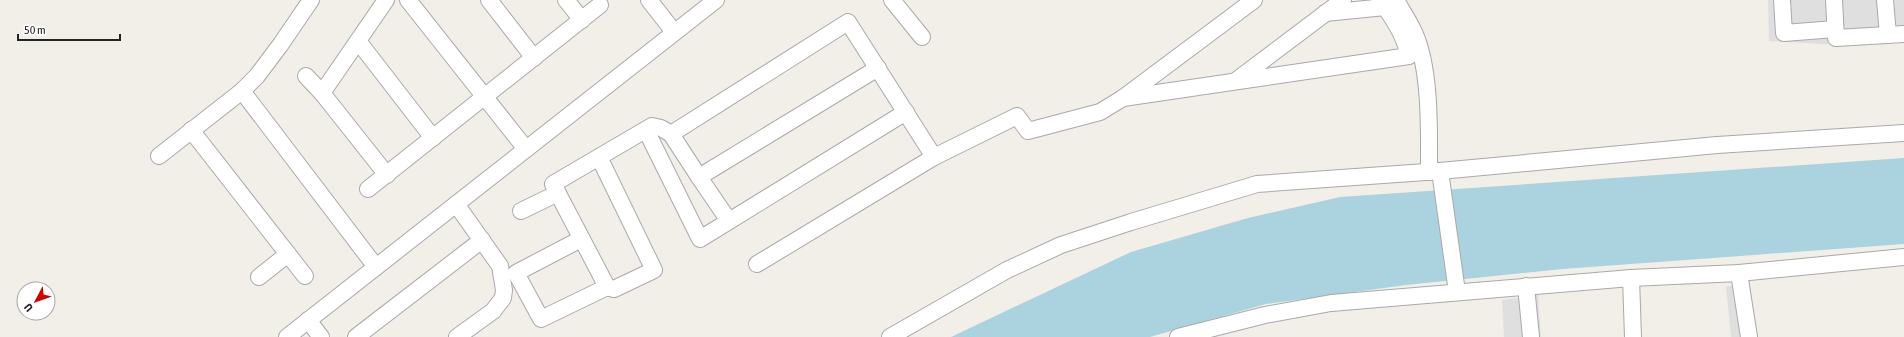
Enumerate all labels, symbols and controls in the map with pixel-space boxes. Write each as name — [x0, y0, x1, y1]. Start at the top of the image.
scale bar — [18, 16, 120, 42]
text: 50 m — [24, 23, 46, 37]
north arrow — [16, 281, 56, 321]
text: U — [22, 301, 35, 314]

